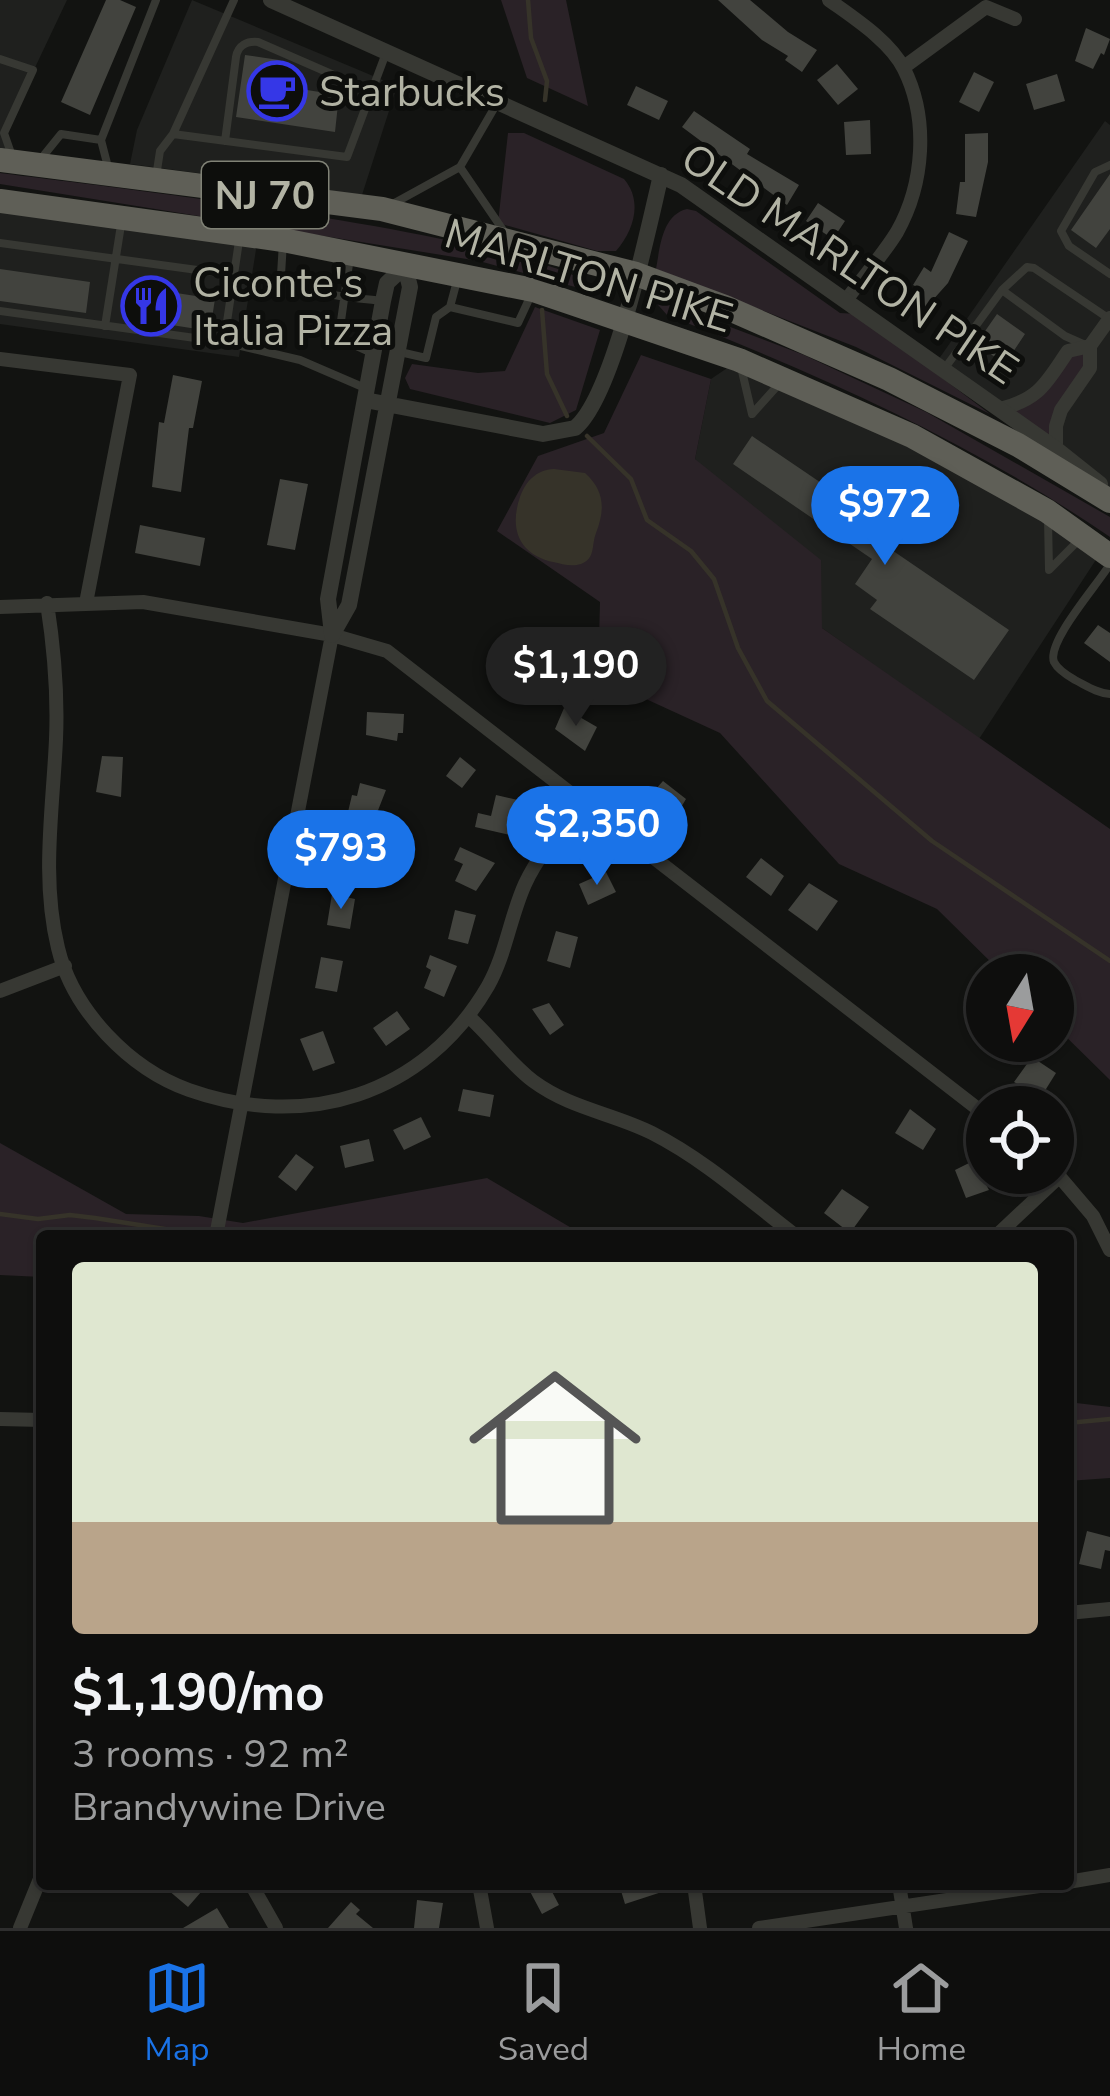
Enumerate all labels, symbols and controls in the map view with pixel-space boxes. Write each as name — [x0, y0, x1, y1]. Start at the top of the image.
cafe icon: Starbucks — [246, 60, 308, 122]
place label: Starbucks — [319, 64, 505, 121]
street label: OLD MARLTON PIKE — [670, 130, 1029, 398]
road number: NJ 70 — [202, 162, 328, 228]
street label: MARLTON PIKE — [438, 206, 739, 347]
place label: Ciconte's Italia Pizza — [193, 255, 393, 360]
restaurant icon: Ciconte's Italia Pizza — [120, 275, 182, 337]
pin: $972 — [814, 466, 956, 568]
text: $972 — [838, 478, 932, 531]
pin: $1,190 — [478, 627, 674, 729]
text: $1,190 — [513, 639, 639, 692]
pin: $2,350 — [499, 786, 695, 888]
text: $2,350 — [534, 798, 660, 851]
pin: $793 — [270, 810, 412, 912]
text: $793 — [294, 822, 388, 875]
north arrow — [966, 954, 1074, 1062]
map controls — [966, 954, 1074, 1194]
button: locate — [966, 1086, 1074, 1194]
icon: home — [447, 1340, 663, 1556]
text: $1,190/mo — [72, 1658, 325, 1728]
text: 3 rooms · 92 m² — [72, 1728, 349, 1781]
text: Brandywine Drive — [72, 1781, 386, 1834]
tab: Map — [144, 1955, 210, 2072]
tab: Saved — [498, 1955, 589, 2072]
tab: Home — [877, 1955, 966, 2072]

